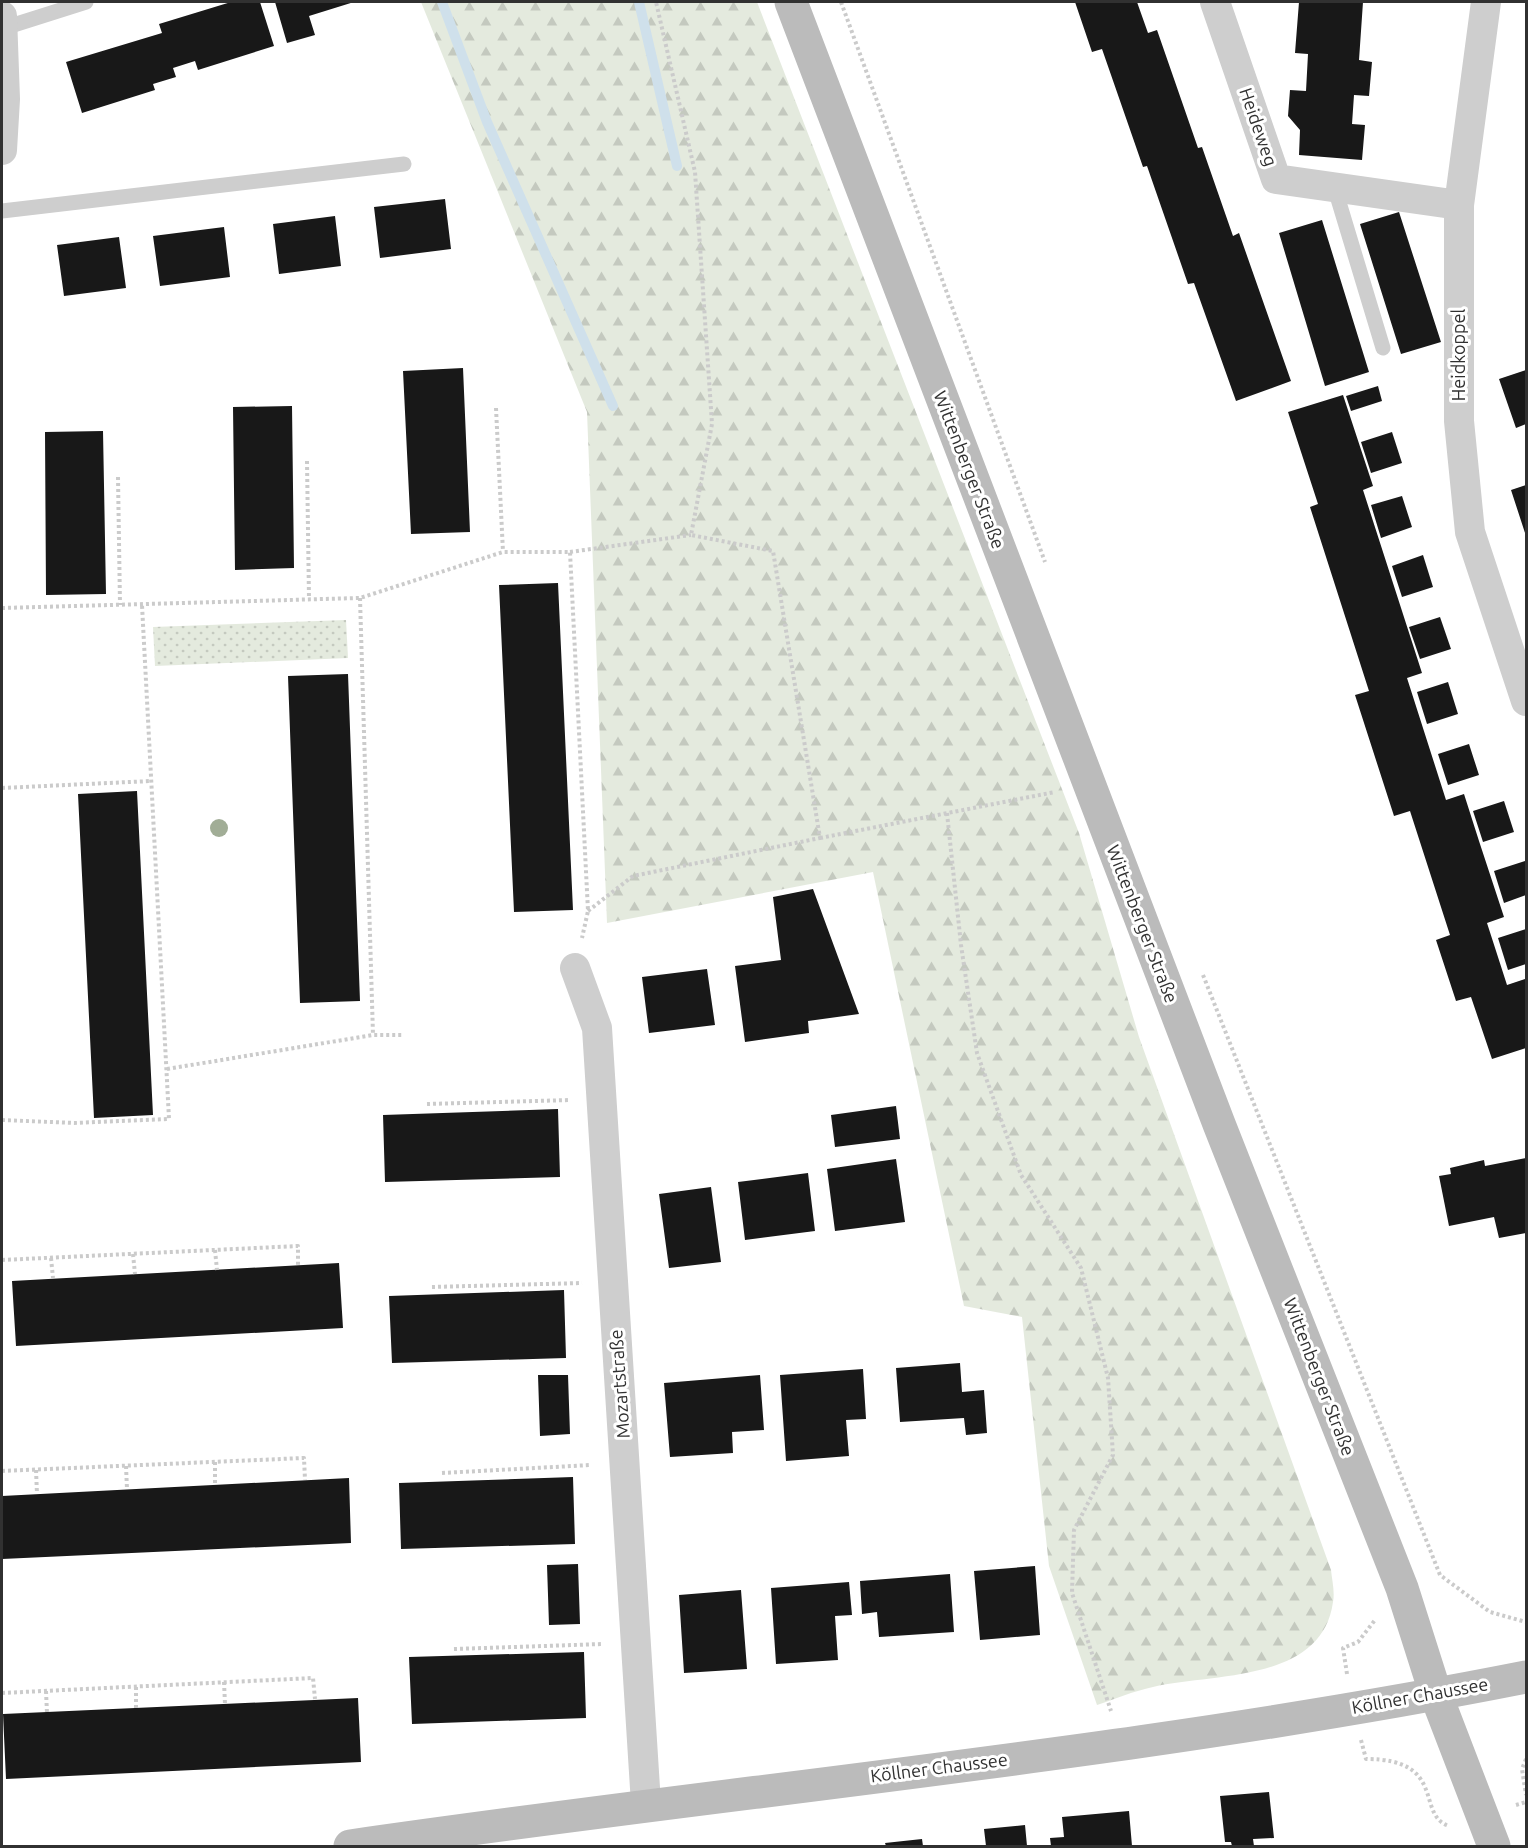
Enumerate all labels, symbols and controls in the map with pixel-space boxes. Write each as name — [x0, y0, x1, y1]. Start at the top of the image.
street label: Heideweg — [1236, 85, 1282, 168]
street label: Heidkoppel — [1448, 309, 1468, 401]
street label: Wittenberger Straße — [931, 388, 1009, 551]
street label: Wittenberger Straße — [1104, 842, 1182, 1005]
street label: Wittenberger Straße — [1281, 1295, 1359, 1458]
street label: Mozartstraße — [605, 1329, 633, 1439]
street label: Köllner Chaussee — [1350, 1673, 1490, 1717]
street label: Köllner Chaussee — [869, 1749, 1009, 1785]

